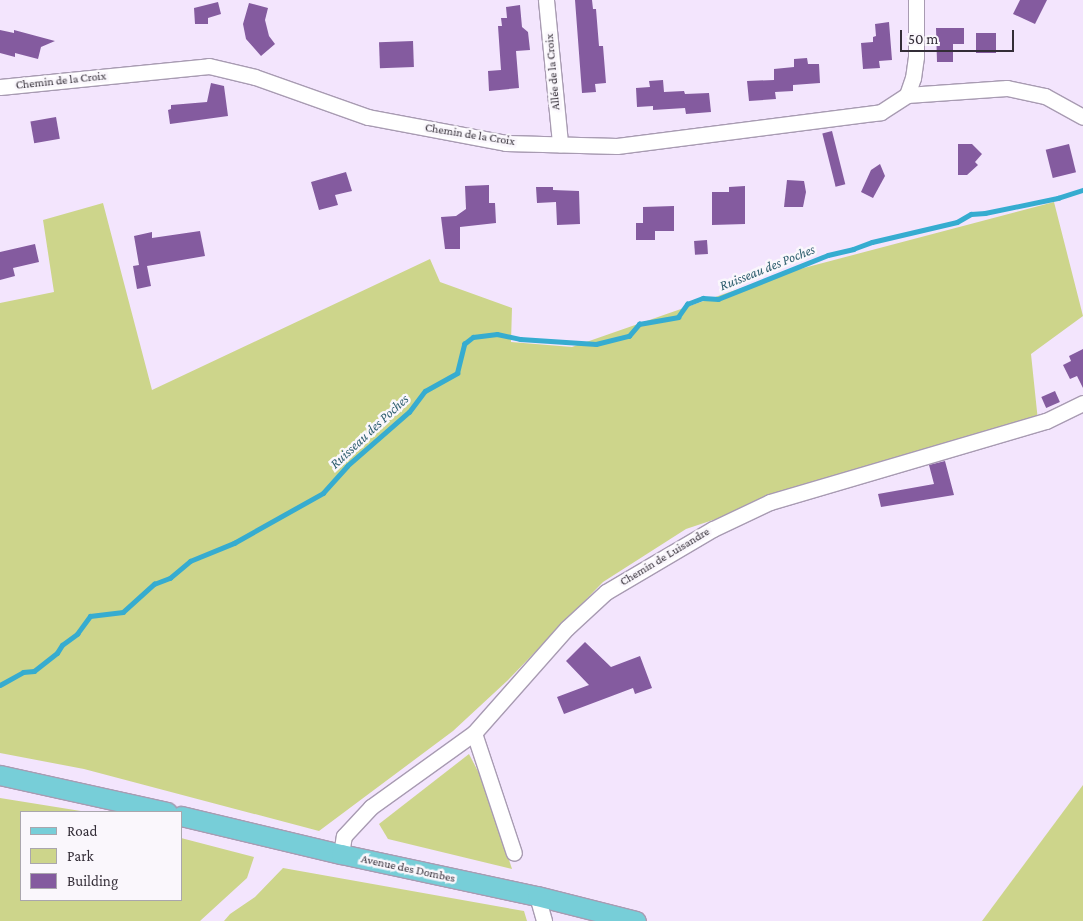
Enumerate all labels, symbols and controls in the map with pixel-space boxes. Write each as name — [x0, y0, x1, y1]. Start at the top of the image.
scale bar — [903, 20, 1017, 52]
text: 50 m — [908, 31, 938, 47]
street label: Allée de la Croix — [542, 33, 564, 111]
street label: Chemin de la Croix — [15, 69, 107, 93]
street label: Chemin de la Croix — [424, 121, 516, 149]
water label: Ruisseau des Poches — [717, 240, 817, 294]
water label: Ruisseau des Poches — [326, 390, 412, 472]
street label: Chemin de Luisandre — [618, 525, 712, 589]
legend — [20, 811, 182, 901]
text: Road — [67, 823, 97, 839]
text: Park — [67, 848, 94, 864]
street label: Avenue des Dombes — [360, 852, 456, 886]
text: Building — [67, 873, 118, 889]

